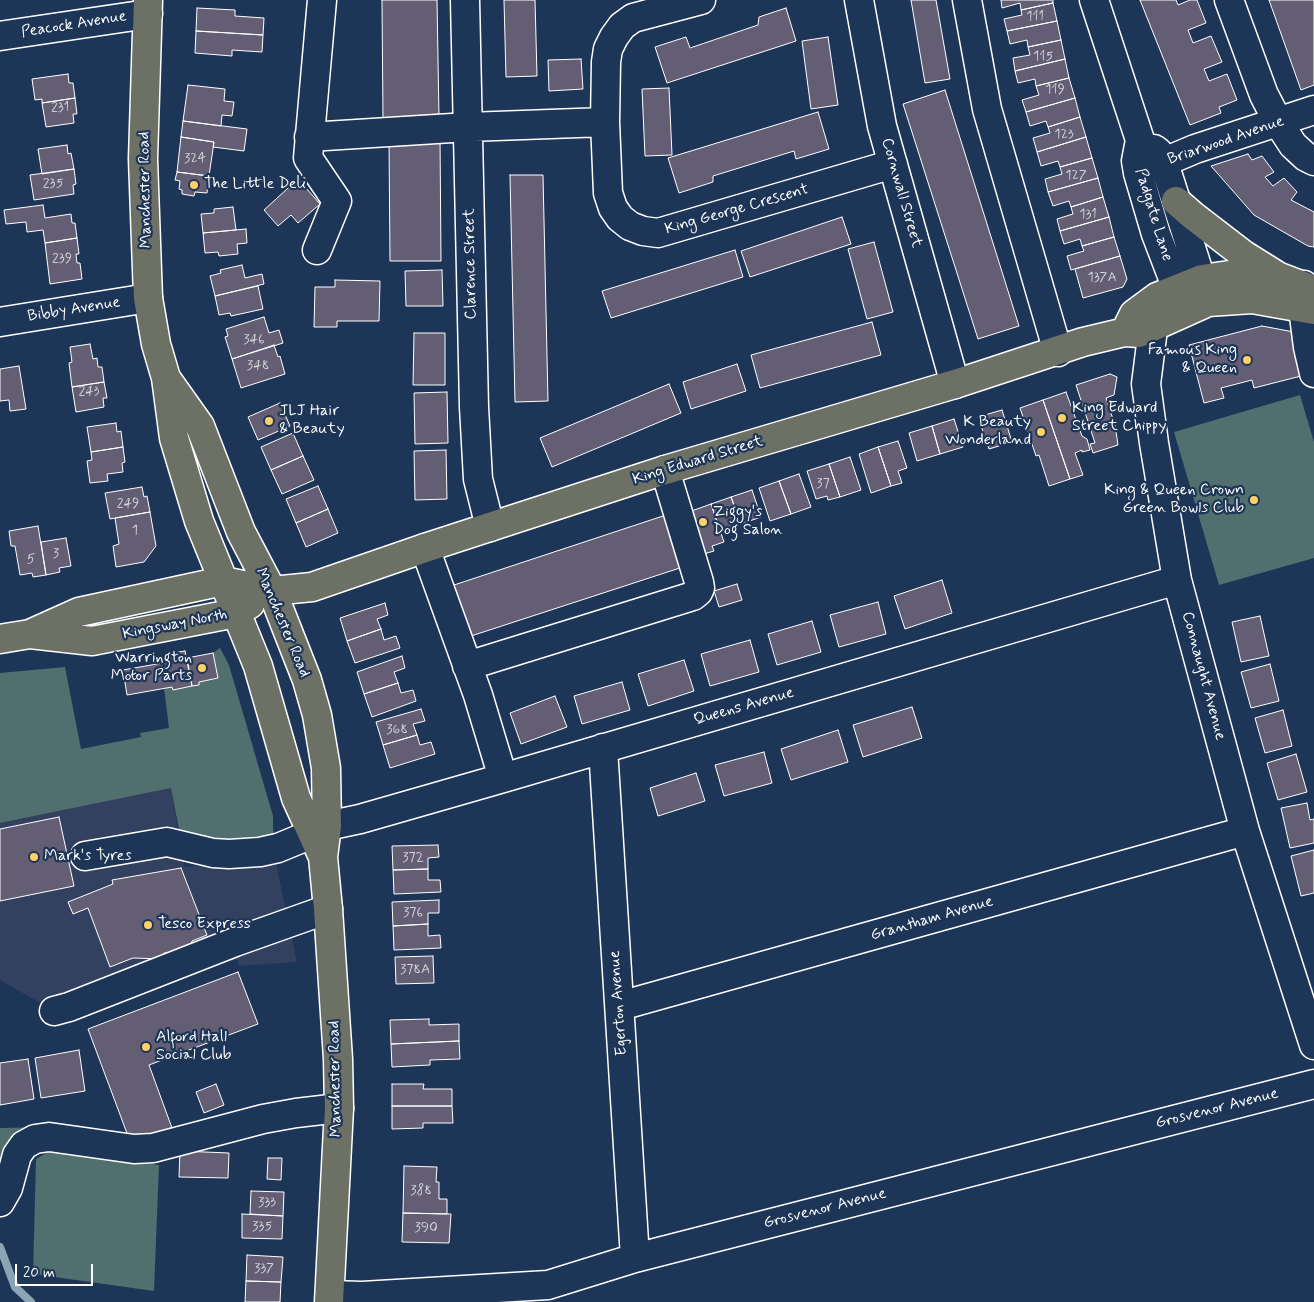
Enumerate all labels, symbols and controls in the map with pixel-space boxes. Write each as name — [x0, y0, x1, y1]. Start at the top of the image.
street label: Peacock Avenue — [20, 7, 128, 43]
house number: 111 — [1026, 9, 1044, 25]
house number: 115 — [1033, 49, 1053, 65]
house number: 119 — [1045, 82, 1065, 98]
house number: 231 — [51, 100, 69, 116]
street label: Briarwood Avenue — [1165, 112, 1287, 170]
house number: 123 — [1054, 127, 1074, 143]
street label: Manchester Road — [135, 131, 157, 249]
street label: Cornwall Street — [876, 136, 926, 250]
house number: 324 — [184, 151, 206, 167]
street label: Padgate Lane — [1130, 166, 1176, 264]
house number: 127 — [1065, 168, 1087, 184]
place label: The Little Deli — [204, 175, 306, 195]
house number: 235 — [43, 176, 63, 192]
marker: The Little Deli — [188, 179, 200, 191]
street label: King George Crescent — [663, 180, 811, 240]
house number: 131 — [1079, 207, 1097, 223]
street label: Clarence Street — [460, 208, 482, 320]
house number: 239 — [52, 251, 72, 267]
house number: 137A — [1087, 270, 1117, 286]
street label: Bibby Avenue — [26, 293, 122, 327]
house number: 346 — [243, 332, 265, 348]
place label: Famous King & Queen — [1148, 341, 1237, 379]
marker: Famous King & Queen — [1241, 354, 1253, 366]
house number: 348 — [247, 358, 269, 374]
house number: 243 — [78, 384, 100, 400]
place label: King Edward Street Chippy — [1072, 399, 1166, 437]
place label: JLJ Hair & Beauty — [279, 402, 345, 440]
marker: King Edward Street Chippy — [1056, 412, 1068, 424]
place label: K Beauty Wonderland — [945, 413, 1031, 451]
marker: JLJ Hair & Beauty — [263, 415, 275, 427]
marker: K Beauty Wonderland — [1035, 426, 1047, 438]
street label: King Edward Street — [630, 432, 766, 490]
house number: 37 — [816, 476, 830, 492]
place label: King & Queen Crown Green Bowls Club — [1104, 481, 1244, 519]
marker: King & Queen Crown Green Bowls Club — [1248, 494, 1260, 506]
house number: 249 — [117, 496, 139, 512]
place label: Ziggy's Dog Salon — [713, 503, 783, 541]
marker: Ziggy's Dog Salon — [697, 516, 709, 528]
house number: 1 — [132, 523, 138, 539]
house number: 3 — [53, 546, 59, 562]
house number: 5 — [27, 552, 35, 568]
street label: Manchester Road — [250, 565, 314, 681]
street label: Kingsway North — [121, 605, 229, 645]
street label: Connaught Avenue — [1177, 610, 1229, 742]
place label: Warrington Motor Parts — [111, 649, 192, 687]
marker: Warrington Motor Parts — [196, 662, 208, 674]
street label: Queens Avenue — [692, 684, 796, 730]
house number: 368 — [386, 722, 408, 738]
place label: Mark's Tyres — [44, 847, 131, 867]
house number: 372 — [402, 850, 424, 866]
marker: Mark's Tyres — [28, 851, 40, 863]
street label: Grantham Avenue — [868, 892, 996, 946]
house number: 376 — [403, 905, 423, 921]
place label: Tesco Express — [158, 915, 251, 935]
marker: Tesco Express — [142, 919, 154, 931]
street label: Egerton Avenue — [606, 950, 632, 1056]
house number: 378A — [400, 962, 430, 978]
street label: Manchester Road — [325, 1020, 347, 1138]
place label: Alford Hall Social Club — [156, 1028, 231, 1066]
marker: Alford Hall Social Club — [140, 1041, 152, 1053]
street label: Grosvenor Avenue — [1154, 1084, 1280, 1134]
house number: 388 — [410, 1183, 432, 1199]
street label: Grosvenor Avenue — [762, 1184, 888, 1234]
house number: 333 — [258, 1195, 276, 1211]
house number: 335 — [252, 1219, 272, 1235]
house number: 390 — [414, 1220, 438, 1236]
scale bar — [18, 1254, 95, 1286]
house number: 337 — [254, 1261, 274, 1277]
text: 20 m — [23, 1263, 55, 1283]

